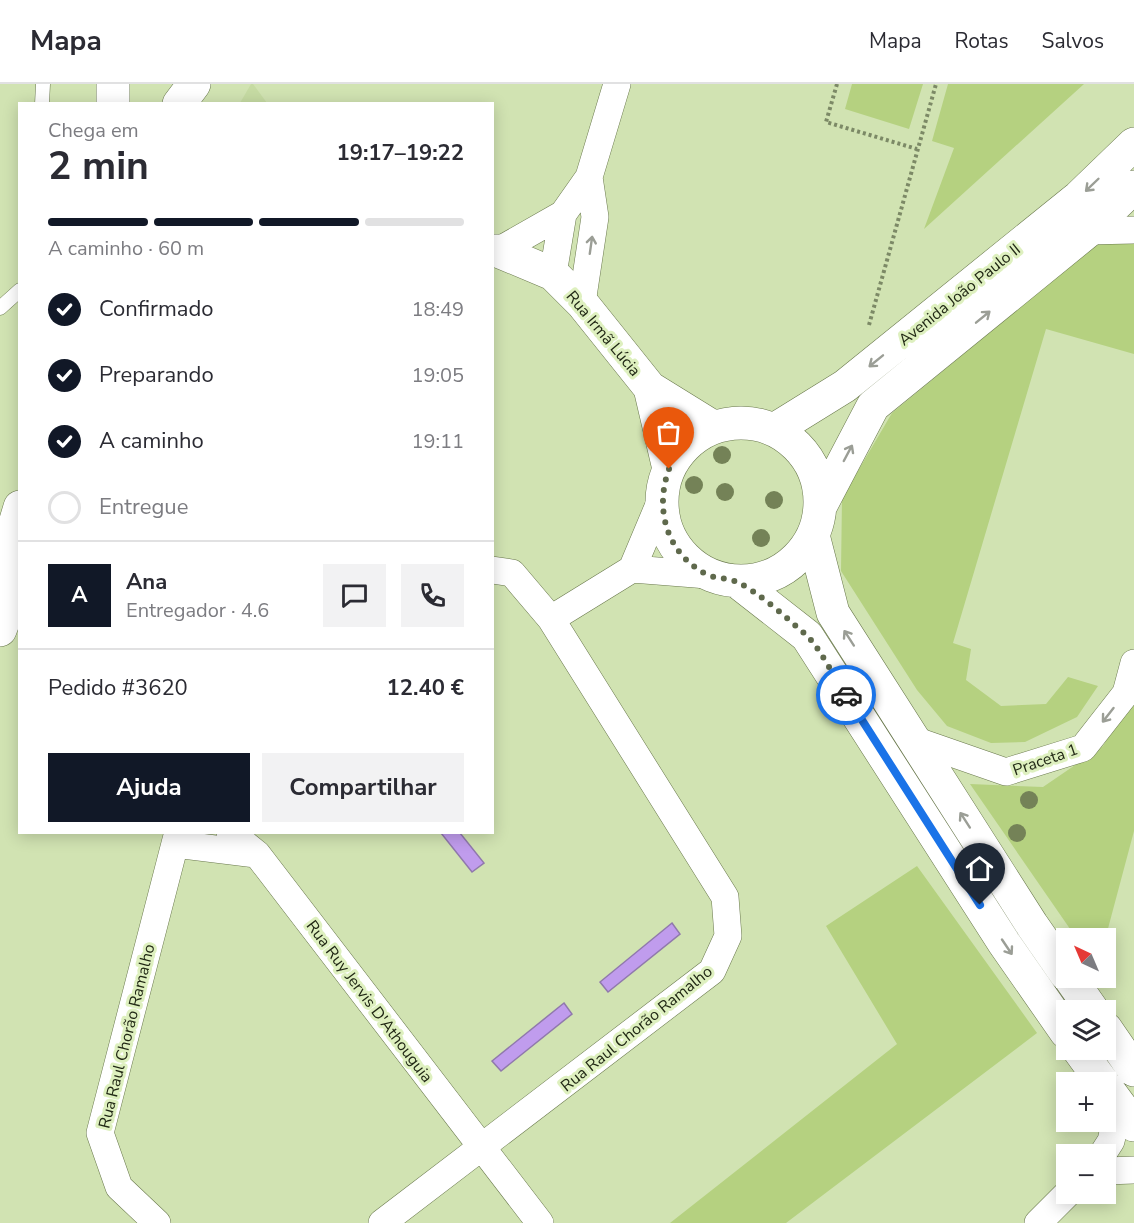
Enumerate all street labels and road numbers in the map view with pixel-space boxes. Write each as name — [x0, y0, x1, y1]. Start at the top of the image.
street label: Avenida João Paulo II — [894, 239, 1025, 351]
street label: Rua Irmã Lúcia — [561, 286, 646, 381]
street label: Praceta 1 — [1010, 739, 1081, 781]
street label: Rua Ruy Jervis D'Athouguia — [301, 916, 438, 1087]
street label: Rua Raul Chorão Ramalho — [93, 942, 161, 1131]
street label: Rua Raul Chorão Ramalho — [556, 961, 717, 1097]

